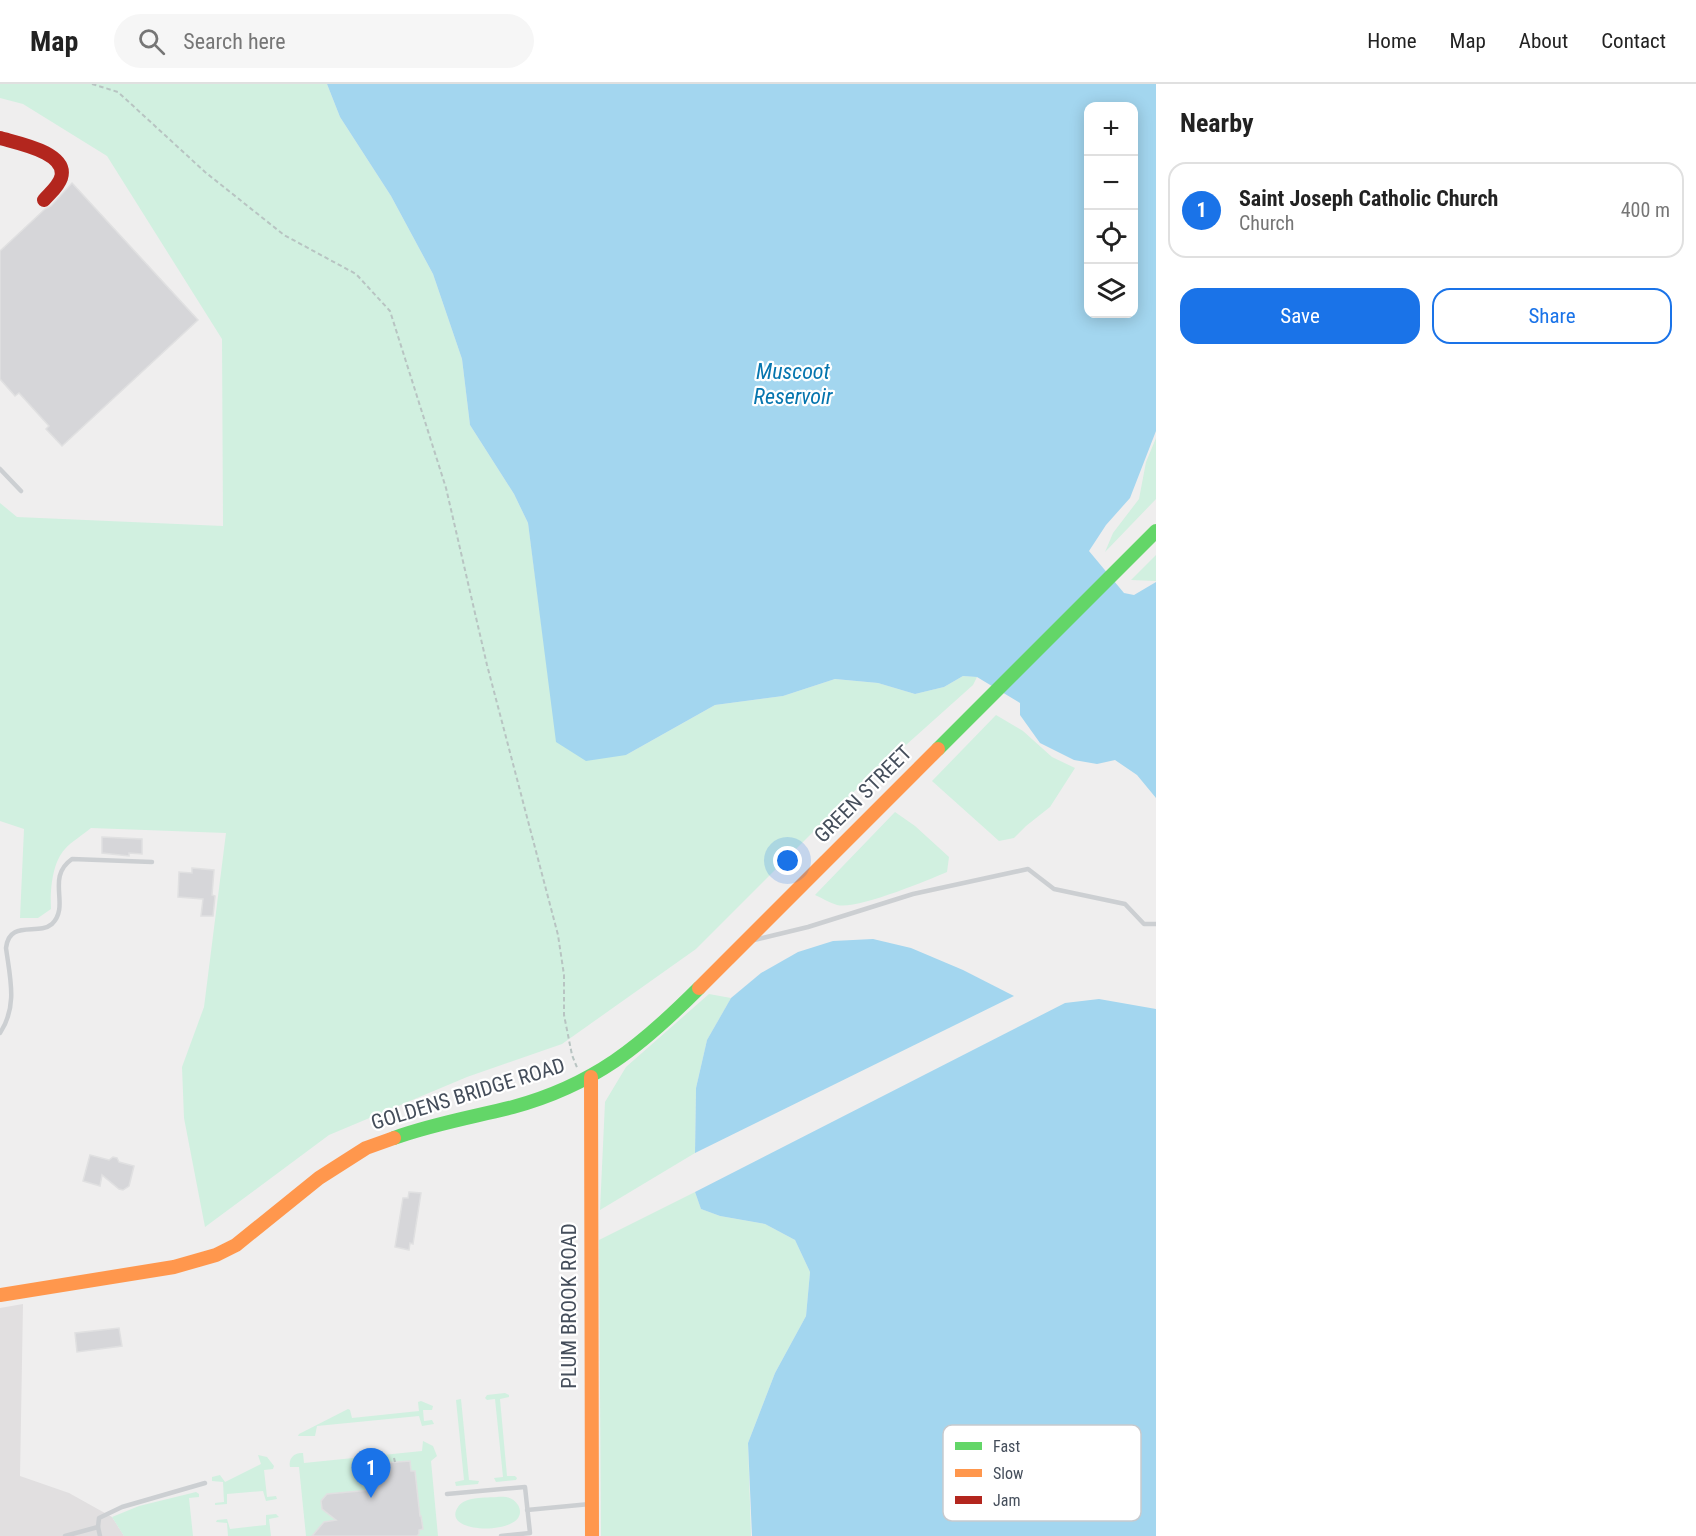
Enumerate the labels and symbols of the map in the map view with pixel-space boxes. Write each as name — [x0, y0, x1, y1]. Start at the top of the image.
water label: Muscoot Reservoir — [754, 359, 833, 409]
street label: GREEN STREET — [810, 740, 917, 847]
your location — [773, 846, 802, 875]
street label: GOLDENS BRIDGE ROAD — [368, 1053, 568, 1135]
street label: PLUM BROOK ROAD — [557, 1223, 581, 1389]
legend — [943, 1425, 1141, 1521]
text: Fast — [993, 1437, 1020, 1456]
pin: 1 — [352, 1448, 391, 1498]
text: Slow — [993, 1464, 1023, 1483]
text: Jam — [993, 1491, 1020, 1510]

